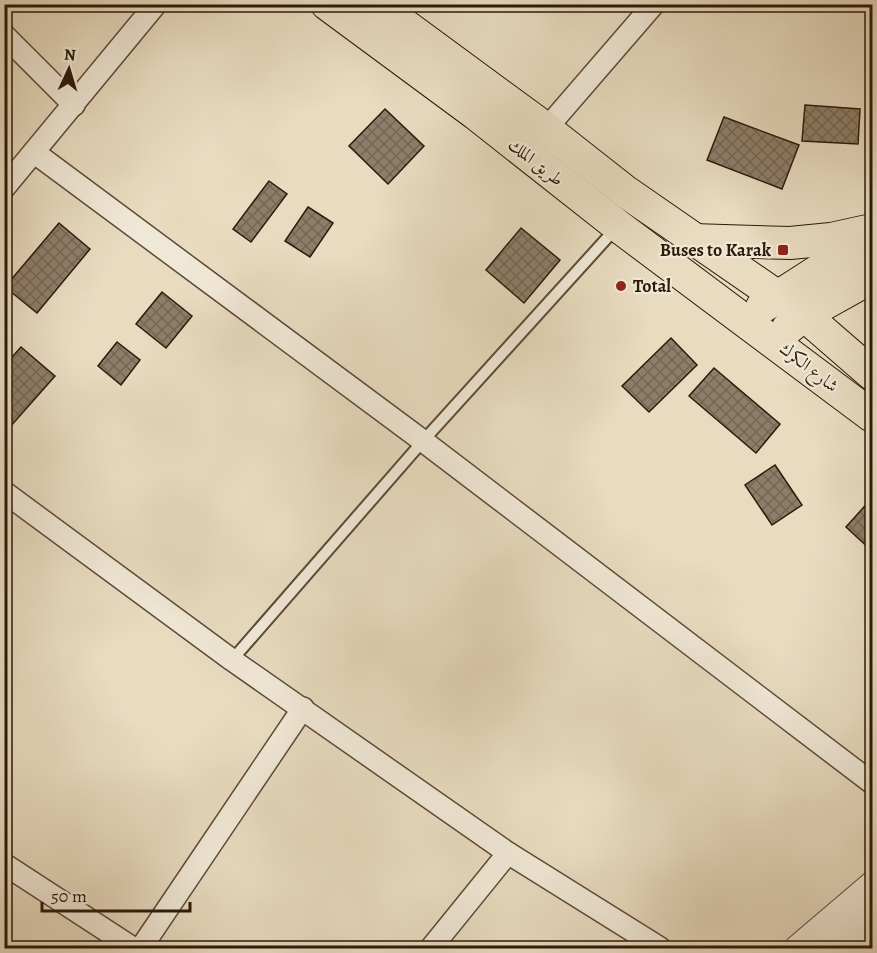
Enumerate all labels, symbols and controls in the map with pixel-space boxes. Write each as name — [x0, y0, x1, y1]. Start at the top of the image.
north arrow — [39, 39, 99, 99]
text: N — [63, 44, 77, 66]
street label: طريق الملك — [503, 133, 569, 191]
place label: Buses to Karak — [660, 238, 772, 262]
marker: Buses to Karak — [776, 243, 790, 257]
place label: Total — [633, 274, 671, 298]
marker: Total — [614, 279, 628, 293]
street label: شارع الكرك — [773, 336, 844, 400]
scale bar — [42, 875, 190, 913]
text: 50 m — [51, 884, 87, 908]

